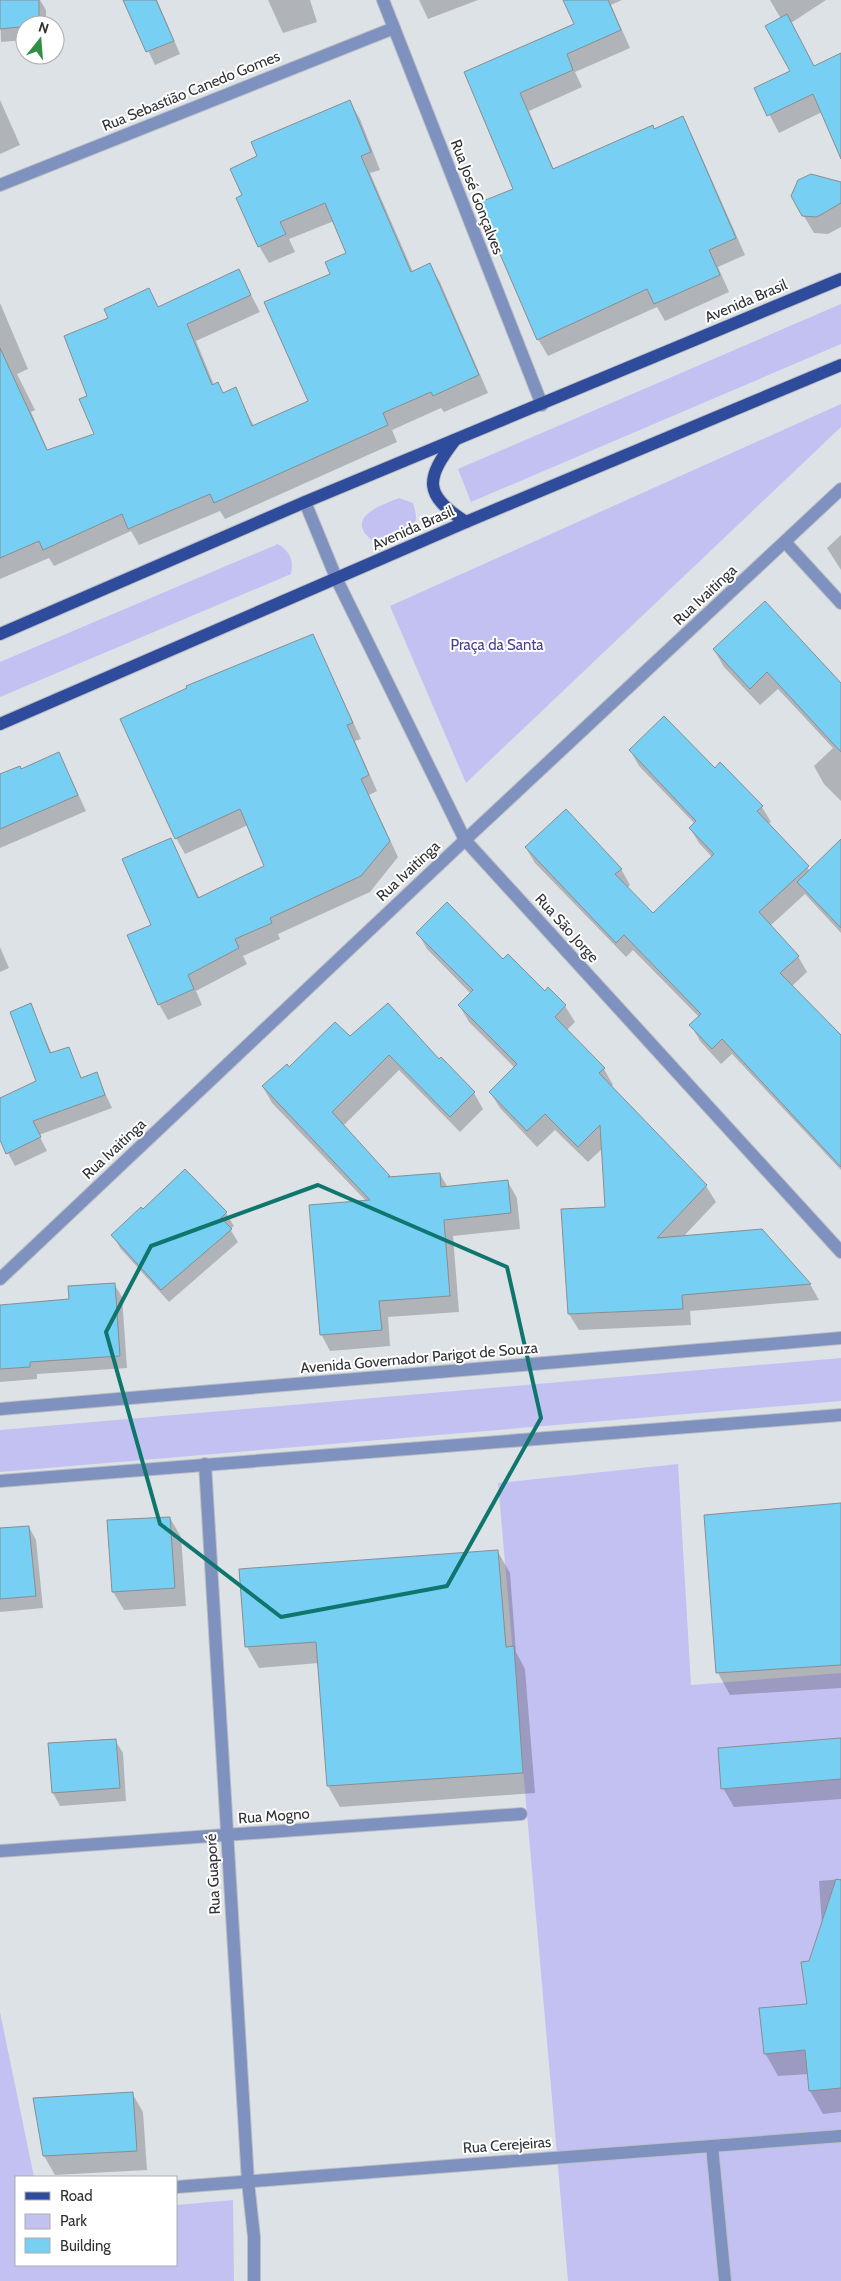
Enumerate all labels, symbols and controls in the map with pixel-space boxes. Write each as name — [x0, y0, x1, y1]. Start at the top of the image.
north arrow — [15, 15, 65, 65]
text: N — [36, 18, 51, 38]
street label: Rua Sebastião Canedo Gomes — [99, 47, 283, 135]
street label: Rua José Gonçalves — [447, 137, 507, 257]
street label: Avenida Brasil — [702, 275, 790, 326]
street label: Avenida Brasil — [369, 502, 457, 554]
street label: Rua Ivaitinga — [670, 561, 741, 629]
park label: Praça da Santa — [450, 636, 544, 654]
street label: Rua Ivaitinga — [373, 837, 444, 905]
street label: Rua São Jorge — [531, 890, 603, 966]
street label: Rua Ivaitinga — [79, 1115, 150, 1183]
street label: Avenida Governador Parigot de Souza — [300, 1339, 539, 1377]
street label: Rua Mogno — [238, 1805, 310, 1827]
street label: Rua Guaporé — [202, 1833, 224, 1915]
street label: Rua Cerejeiras — [462, 2133, 552, 2157]
legend — [15, 2176, 178, 2266]
text: Road — [60, 2187, 93, 2205]
text: Park — [60, 2212, 87, 2230]
text: Building — [60, 2237, 111, 2255]

